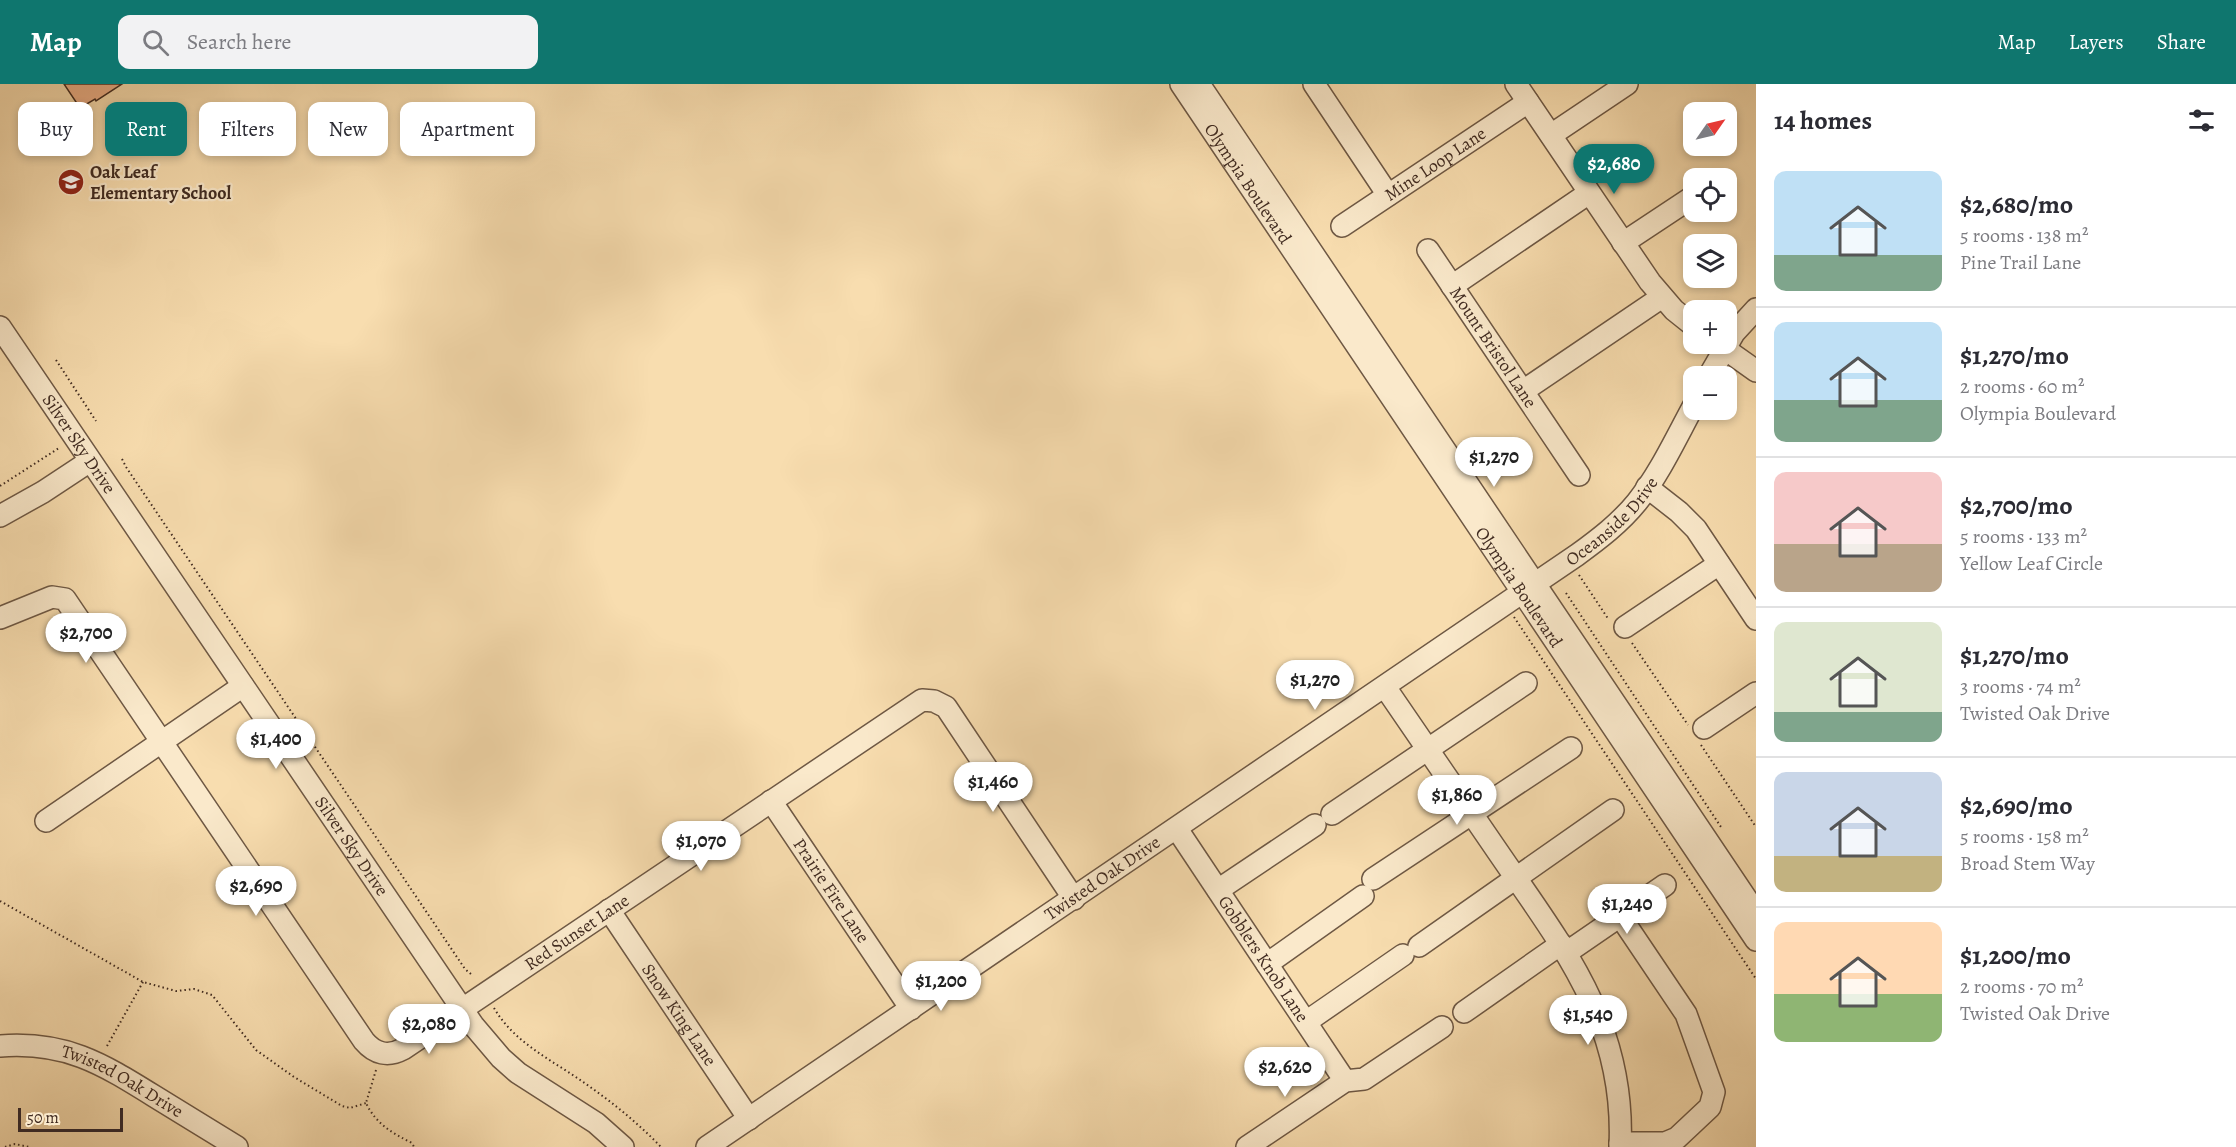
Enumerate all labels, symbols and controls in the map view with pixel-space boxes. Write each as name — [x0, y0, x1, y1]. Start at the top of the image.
search box — [118, 15, 538, 69]
text: Map — [30, 23, 82, 61]
icon: search — [139, 26, 172, 59]
text: Search here — [187, 27, 291, 57]
text: Map — [1997, 28, 2036, 56]
text: Layers — [2069, 28, 2124, 56]
text: Share — [2157, 28, 2206, 56]
chip: Buy — [18, 102, 93, 156]
chip: Rent — [105, 102, 187, 156]
chip: Filters — [199, 102, 296, 156]
chip: New — [308, 102, 388, 156]
chip: Apartment — [400, 102, 535, 156]
north arrow — [1683, 102, 1737, 156]
map controls — [1683, 102, 1737, 420]
text: 14 homes — [1774, 103, 1872, 138]
icon: filters — [2185, 104, 2218, 137]
street label: Olympia Boulevard — [1199, 119, 1297, 249]
street label: Mine Loop Lane — [1380, 121, 1491, 206]
pin: $2,680 — [1565, 144, 1663, 195]
text: $2,680 — [1587, 150, 1641, 177]
place label: Oak Leaf Elementary School — [90, 160, 232, 205]
school or university icon: Oak Leaf Elementary School — [56, 167, 86, 197]
button: locate — [1683, 168, 1737, 222]
text: $2,680/mo — [1960, 187, 2073, 222]
icon: home — [1822, 195, 1894, 267]
text: 5 rooms · 138 m² — [1960, 222, 2089, 249]
button: layers — [1683, 234, 1737, 288]
text: Pine Trail Lane — [1960, 249, 2081, 276]
street label: Mount Bristol Lane — [1444, 282, 1543, 412]
button: + — [1683, 300, 1737, 354]
text: $1,270/mo — [1960, 338, 2069, 373]
icon: home — [1822, 346, 1894, 418]
button: − — [1683, 366, 1737, 420]
text: 2 rooms · 60 m² — [1960, 373, 2084, 400]
street label: Silver Sky Drive — [37, 389, 121, 498]
text: Olympia Boulevard — [1960, 400, 2116, 427]
pin: $1,270 — [1445, 437, 1543, 488]
text: $1,270 — [1469, 443, 1519, 470]
street label: Oceanside Drive — [1561, 472, 1664, 571]
text: $2,700/mo — [1960, 488, 2073, 523]
icon: home — [1822, 496, 1894, 568]
street label: Olympia Boulevard — [1470, 522, 1568, 652]
text: 5 rooms · 133 m² — [1960, 523, 2087, 550]
text: Yellow Leaf Circle — [1960, 550, 2103, 577]
pin: $2,700 — [37, 613, 135, 664]
text: $2,700 — [59, 619, 113, 646]
text: $1,270/mo — [1960, 638, 2069, 673]
icon: home — [1822, 646, 1894, 718]
pin: $1,270 — [1266, 660, 1364, 711]
text: $1,270 — [1290, 666, 1340, 693]
text: 3 rooms · 74 m² — [1960, 673, 2081, 700]
text: Twisted Oak Drive — [1960, 700, 2110, 727]
pin: $1,400 — [227, 719, 325, 770]
text: $1,400 — [250, 725, 302, 752]
pin: $1,460 — [944, 762, 1042, 813]
text: $1,460 — [968, 768, 1018, 795]
pin: $1,860 — [1408, 775, 1506, 826]
text: $1,860 — [1432, 781, 1482, 808]
text: $2,690/mo — [1960, 788, 2073, 823]
street label: Silver Sky Drive — [309, 791, 394, 901]
icon: home — [1822, 796, 1894, 868]
pin: $1,070 — [652, 821, 750, 872]
text: 5 rooms · 158 m² — [1960, 823, 2089, 850]
text: $1,070 — [676, 827, 726, 854]
street label: Twisted Oak Drive — [1040, 830, 1165, 926]
street label: Prairie Fire Lane — [787, 834, 875, 948]
text: Broad Stem Way — [1960, 850, 2095, 877]
pin: $2,690 — [207, 866, 305, 917]
text: $2,690 — [229, 872, 283, 899]
pin: $1,240 — [1578, 884, 1676, 935]
street label: Red Sunset Lane — [520, 888, 634, 976]
text: $1,240 — [1602, 890, 1652, 917]
street label: Gobblers Knob Lane — [1213, 891, 1314, 1027]
text: $1,200/mo — [1960, 938, 2071, 973]
icon: home — [1822, 946, 1894, 1018]
street label: Snow King Lane — [636, 959, 722, 1071]
pin: $1,200 — [892, 961, 990, 1012]
text: $1,200 — [915, 967, 967, 994]
text: 2 rooms · 70 m² — [1960, 973, 2084, 1000]
pin: $1,540 — [1539, 995, 1637, 1046]
text: Twisted Oak Drive — [1960, 1000, 2110, 1027]
text: $1,540 — [1563, 1001, 1613, 1028]
pin: $2,080 — [380, 1004, 478, 1055]
text: $2,080 — [402, 1010, 456, 1037]
street label: Twisted Oak Drive — [59, 1039, 188, 1123]
pin: $2,620 — [1236, 1047, 1334, 1098]
text: $2,620 — [1258, 1053, 1312, 1080]
scale bar — [18, 1105, 123, 1132]
text: 50 m — [27, 1107, 59, 1129]

